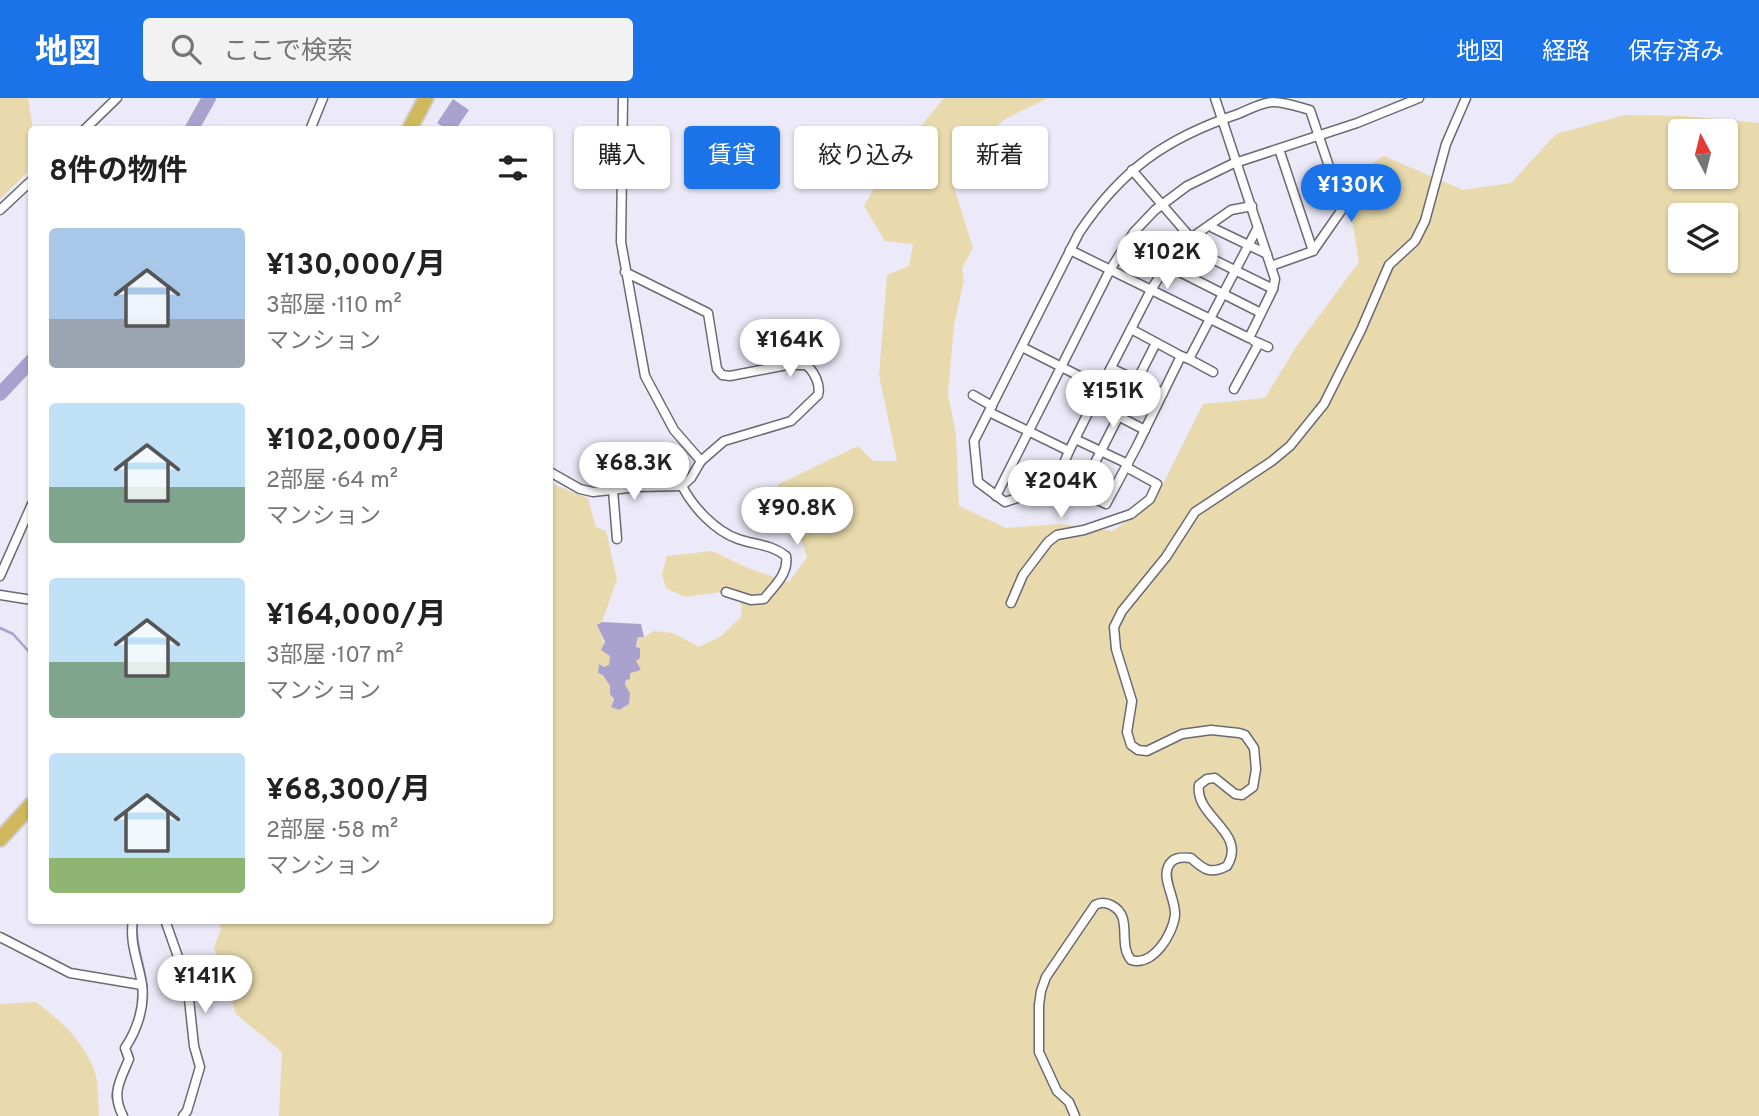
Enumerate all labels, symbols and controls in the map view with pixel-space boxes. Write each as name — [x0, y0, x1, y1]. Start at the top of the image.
search box — [143, 18, 633, 81]
icon: search — [167, 30, 205, 68]
text: 地図 — [35, 33, 101, 75]
text: ここで検索 — [223, 36, 353, 69]
text: 地図 — [1456, 38, 1504, 68]
text: 経路 — [1542, 38, 1590, 68]
text: 保存済み — [1628, 38, 1724, 68]
north arrow — [1668, 119, 1738, 189]
map controls — [1668, 119, 1738, 273]
chip: 購入 — [574, 126, 670, 189]
chip: 賃貸 — [684, 126, 780, 189]
chip: 絞り込み — [794, 126, 938, 189]
chip: 新着 — [952, 126, 1048, 189]
icon: filters — [494, 149, 532, 187]
text: 8件の物件 — [49, 154, 188, 191]
pin: ¥130K — [1302, 164, 1400, 224]
text: ¥130K — [1317, 172, 1385, 201]
button: layers — [1668, 203, 1738, 273]
pin: ¥102K — [1118, 232, 1216, 291]
text: ¥102K — [1133, 239, 1201, 268]
text: ¥130,000/月 — [266, 248, 446, 285]
icon: home — [105, 256, 189, 340]
text: 3部屋 · 110 m² — [266, 292, 402, 321]
pin: ¥164K — [741, 320, 839, 379]
text: ¥164K — [756, 327, 824, 356]
text: マンション — [266, 328, 381, 357]
pin: ¥151K — [1064, 370, 1162, 430]
text: ¥151K — [1082, 378, 1144, 407]
text: ¥102,000/月 — [266, 423, 447, 460]
icon: home — [105, 431, 189, 515]
pin: ¥68.3K — [577, 442, 691, 502]
text: ¥68.3K — [595, 450, 673, 479]
pin: ¥204K — [1012, 460, 1110, 520]
text: 2部屋 · 64 m² — [266, 467, 398, 496]
text: ¥204K — [1024, 468, 1098, 497]
pin: ¥90.8K — [740, 488, 854, 547]
text: ¥90.8K — [757, 495, 837, 524]
text: マンション — [266, 503, 381, 532]
text: ¥164,000/月 — [266, 598, 446, 635]
icon: home — [105, 606, 189, 690]
text: 3部屋 · 107 m² — [266, 642, 404, 671]
text: マンション — [266, 678, 381, 707]
text: ¥68,300/月 — [266, 773, 431, 810]
icon: home — [105, 781, 189, 865]
text: 2部屋 · 58 m² — [266, 817, 398, 846]
text: マンション — [266, 853, 381, 882]
pin: ¥141K — [156, 956, 254, 1015]
text: ¥141K — [173, 963, 237, 992]

